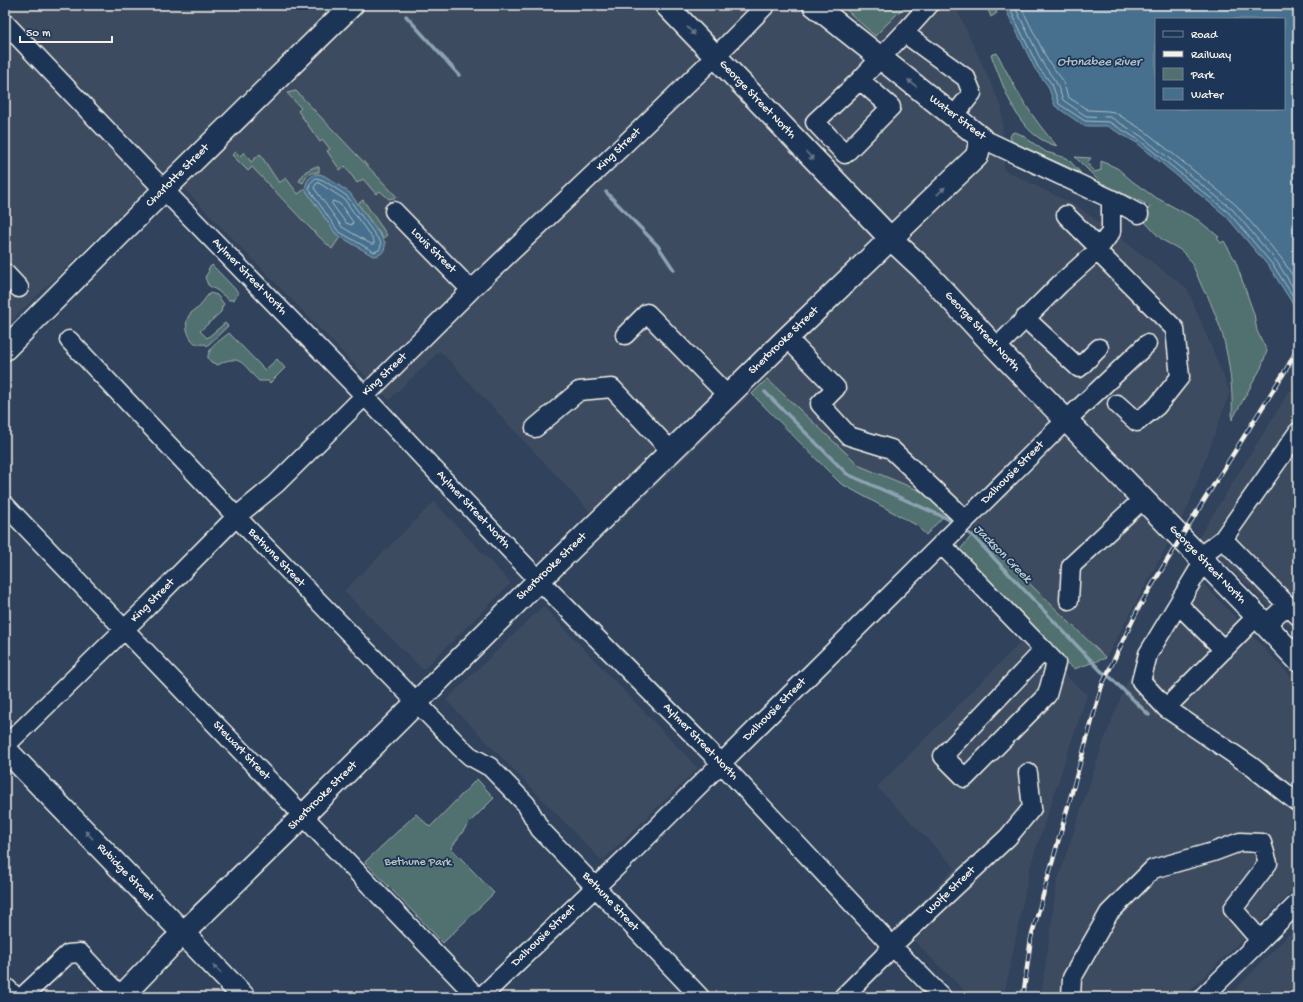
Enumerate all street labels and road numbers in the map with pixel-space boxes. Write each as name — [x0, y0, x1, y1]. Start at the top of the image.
street label: George Street North — [716, 58, 799, 143]
street label: Water Street — [926, 92, 989, 144]
street label: King Street — [594, 125, 645, 175]
street label: Charlotte Street — [144, 141, 213, 210]
street label: Louis Street — [407, 225, 459, 277]
street label: Aylmer Street North — [209, 235, 290, 319]
street label: George Street North — [941, 289, 1023, 375]
street label: Sherbrooke Street — [746, 303, 823, 378]
street label: King Street — [360, 350, 411, 400]
street label: Dalhousie Street — [978, 438, 1048, 508]
street label: Aylmer Street North — [433, 468, 513, 552]
street label: George Street North — [1166, 523, 1249, 608]
street label: Bethune Street — [244, 525, 308, 591]
street label: Sherbrooke Street — [514, 529, 591, 604]
street label: King Street — [128, 575, 179, 626]
street label: Dalhousie Street — [740, 675, 810, 745]
street label: Aylmer Street North — [660, 700, 741, 784]
street label: Stewart Street — [209, 719, 273, 784]
street label: Sherbrooke Street — [286, 758, 361, 833]
street label: Rubidge Street — [94, 841, 157, 906]
street label: Wolfe Street — [923, 863, 980, 918]
street label: Bethune Street — [578, 869, 642, 935]
street label: Dalhousie Street — [508, 901, 580, 971]

